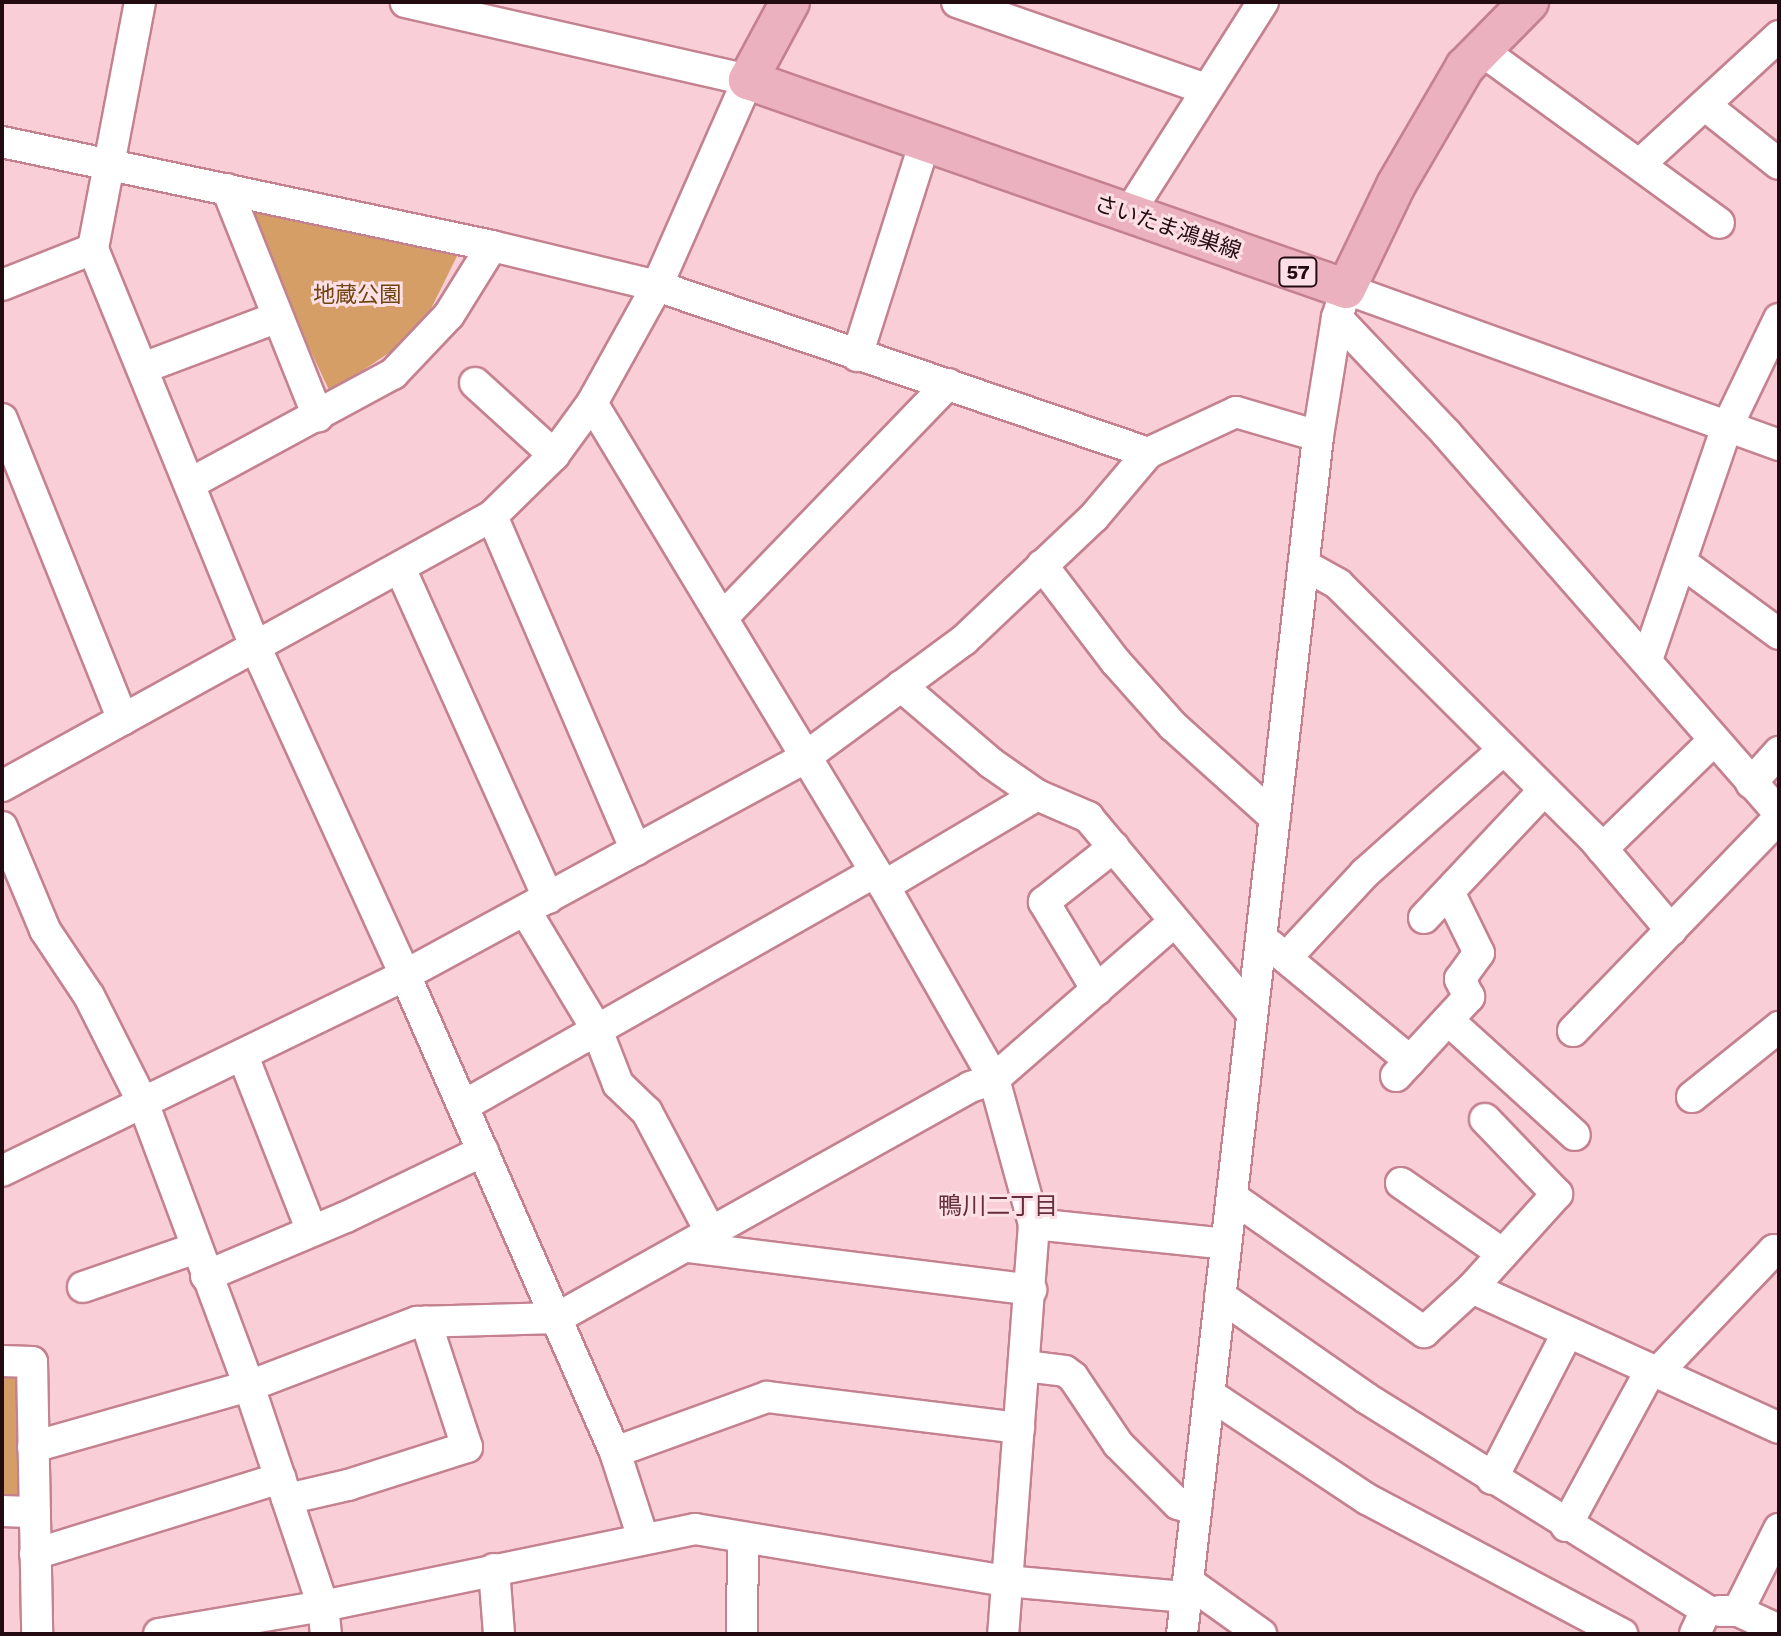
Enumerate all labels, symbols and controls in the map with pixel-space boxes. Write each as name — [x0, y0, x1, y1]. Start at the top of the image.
street label: さいたま鴻巣線 — [1091, 189, 1245, 265]
road number: 57 — [1278, 256, 1318, 288]
park label: 地蔵公園 — [313, 282, 401, 308]
district label: 鴨川二丁目 — [938, 1193, 1058, 1221]

